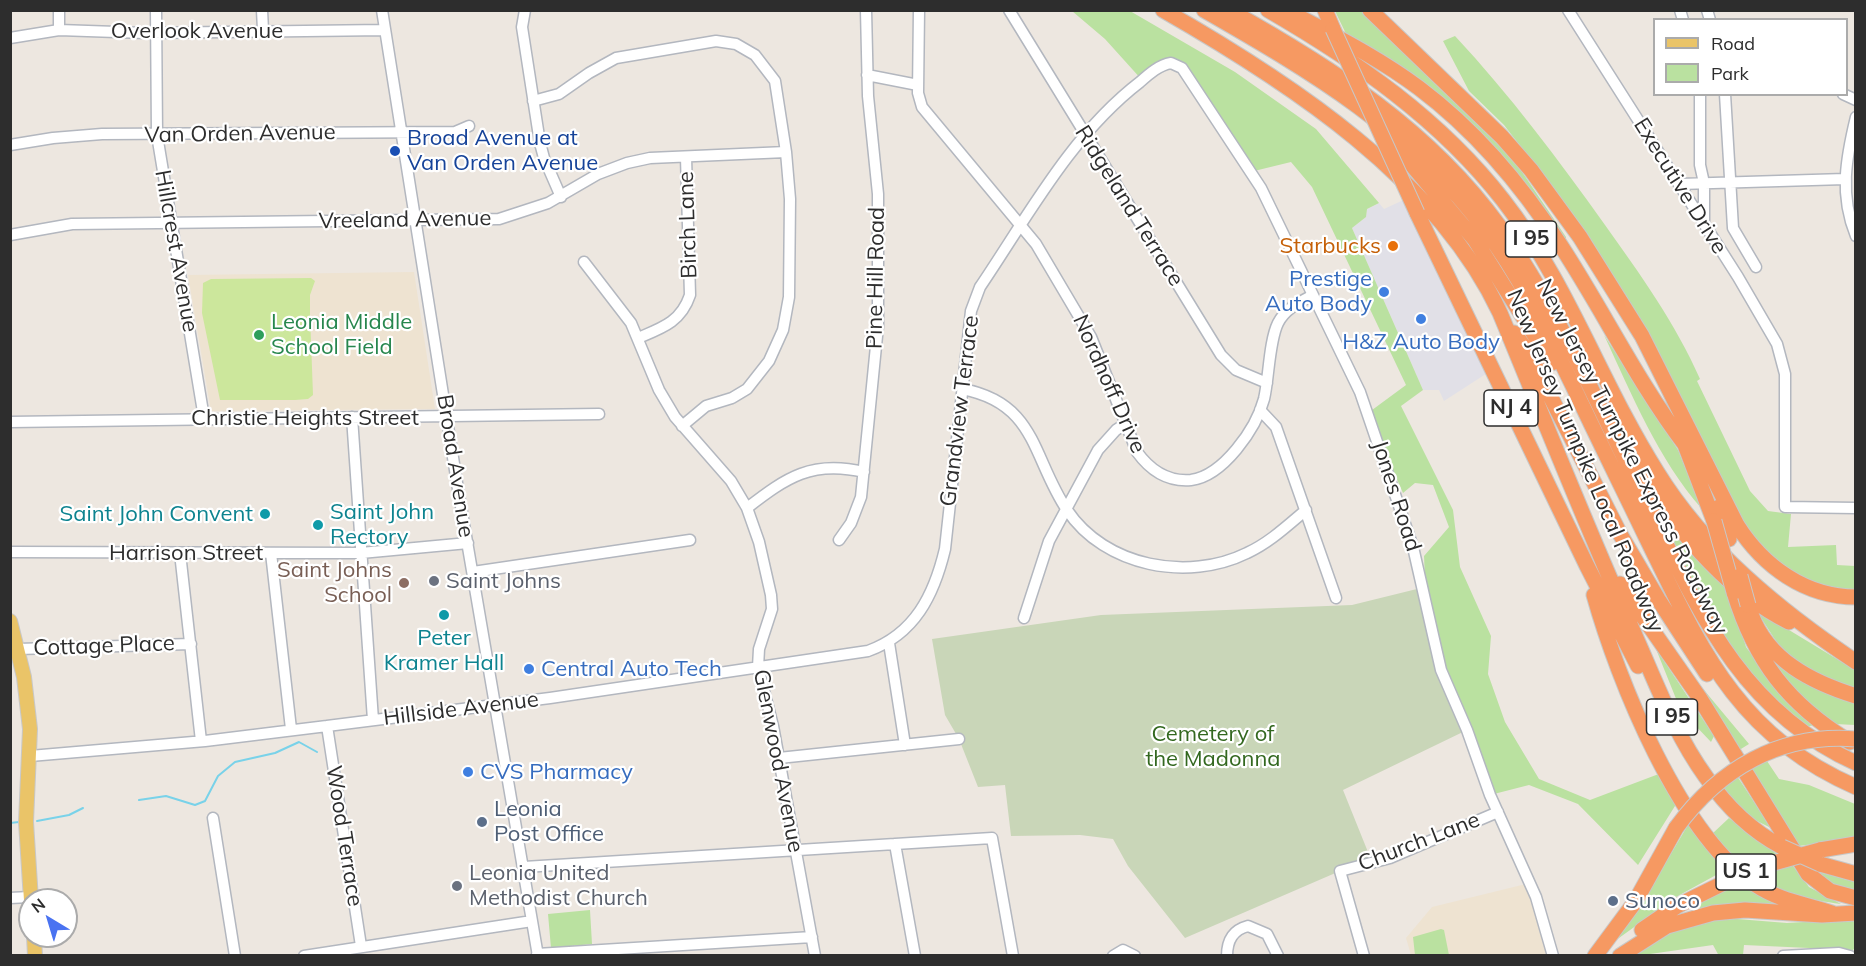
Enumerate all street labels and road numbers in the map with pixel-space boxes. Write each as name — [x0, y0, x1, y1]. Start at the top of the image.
street label: Overlook Avenue — [111, 18, 283, 44]
street label: Executive Drive — [1628, 113, 1732, 259]
street label: Van Orden Avenue — [144, 119, 336, 149]
street label: Ridgeland Terrace — [1069, 121, 1189, 291]
street label: Hillcrest Avenue — [149, 168, 203, 334]
street label: Birch Lane — [673, 171, 703, 279]
street label: Vreeland Avenue — [318, 205, 492, 235]
street label: Pine Hill Road — [862, 207, 890, 349]
road number: I 95 — [1506, 221, 1556, 257]
street label: New Jersey Turnpike Express Roadway — [1530, 275, 1734, 639]
street label: New Jersey Turnpike Local Roadway — [1501, 286, 1669, 636]
street label: Nordhoff Drive — [1067, 311, 1151, 457]
street label: Grandview Terrace — [935, 314, 985, 508]
road number: NJ 4 — [1484, 390, 1538, 426]
street label: Broad Avenue — [431, 393, 479, 539]
street label: Christie Heights Street — [191, 405, 419, 431]
street label: Jones Road — [1366, 437, 1426, 555]
street label: Harrison Street — [109, 540, 263, 566]
street label: Cottage Place — [33, 630, 175, 662]
street label: Glenwood Avenue — [747, 667, 809, 855]
street label: Hillside Avenue — [382, 686, 540, 732]
road number: I 95 — [1646, 699, 1698, 735]
street label: Wood Terrace — [320, 764, 368, 908]
street label: Church Lane — [1354, 807, 1484, 877]
road number: US 1 — [1716, 854, 1776, 890]

